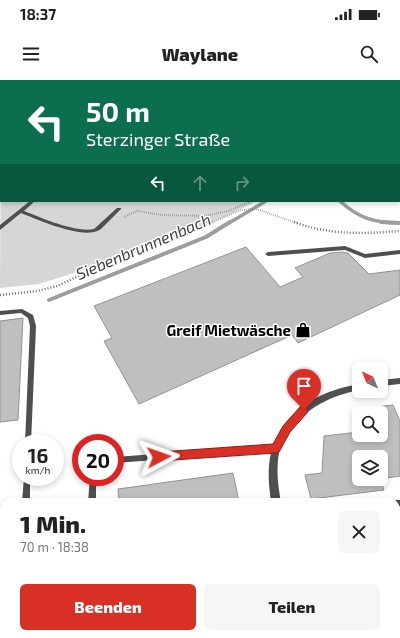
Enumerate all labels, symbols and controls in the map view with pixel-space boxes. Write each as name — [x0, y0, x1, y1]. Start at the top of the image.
text: 18:37 — [20, 5, 56, 23]
icon: menu — [20, 43, 42, 65]
text: Waylane — [162, 43, 238, 65]
icon: search — [358, 43, 380, 65]
text: 50 m — [86, 94, 150, 128]
icon: left — [20, 96, 72, 148]
text: Sterzinger Straße — [86, 128, 230, 150]
icon: left — [147, 172, 169, 194]
icon: ahead — [189, 172, 211, 194]
icon: right — [231, 172, 253, 194]
water label: Siebenbrunnenbach — [73, 209, 213, 283]
place label: Greif Mietwäsche — [167, 321, 291, 339]
shop icon: Greif Mietwäsche — [294, 321, 312, 339]
north arrow — [352, 362, 388, 398]
map controls — [352, 362, 388, 486]
pin — [287, 369, 321, 410]
icon: arrive — [293, 375, 315, 397]
button: search — [352, 406, 388, 442]
speed limit sign: 20 — [72, 434, 124, 486]
position arrow — [138, 436, 180, 478]
text: 16 — [28, 443, 48, 467]
button: layers — [352, 450, 388, 486]
text: km/h — [26, 464, 50, 476]
text: 1 Min. — [20, 509, 86, 538]
button: close — [338, 511, 380, 553]
text: 70 m · 18:38 — [20, 539, 89, 555]
button: Beenden — [20, 584, 196, 630]
button: Teilen — [204, 584, 380, 630]

